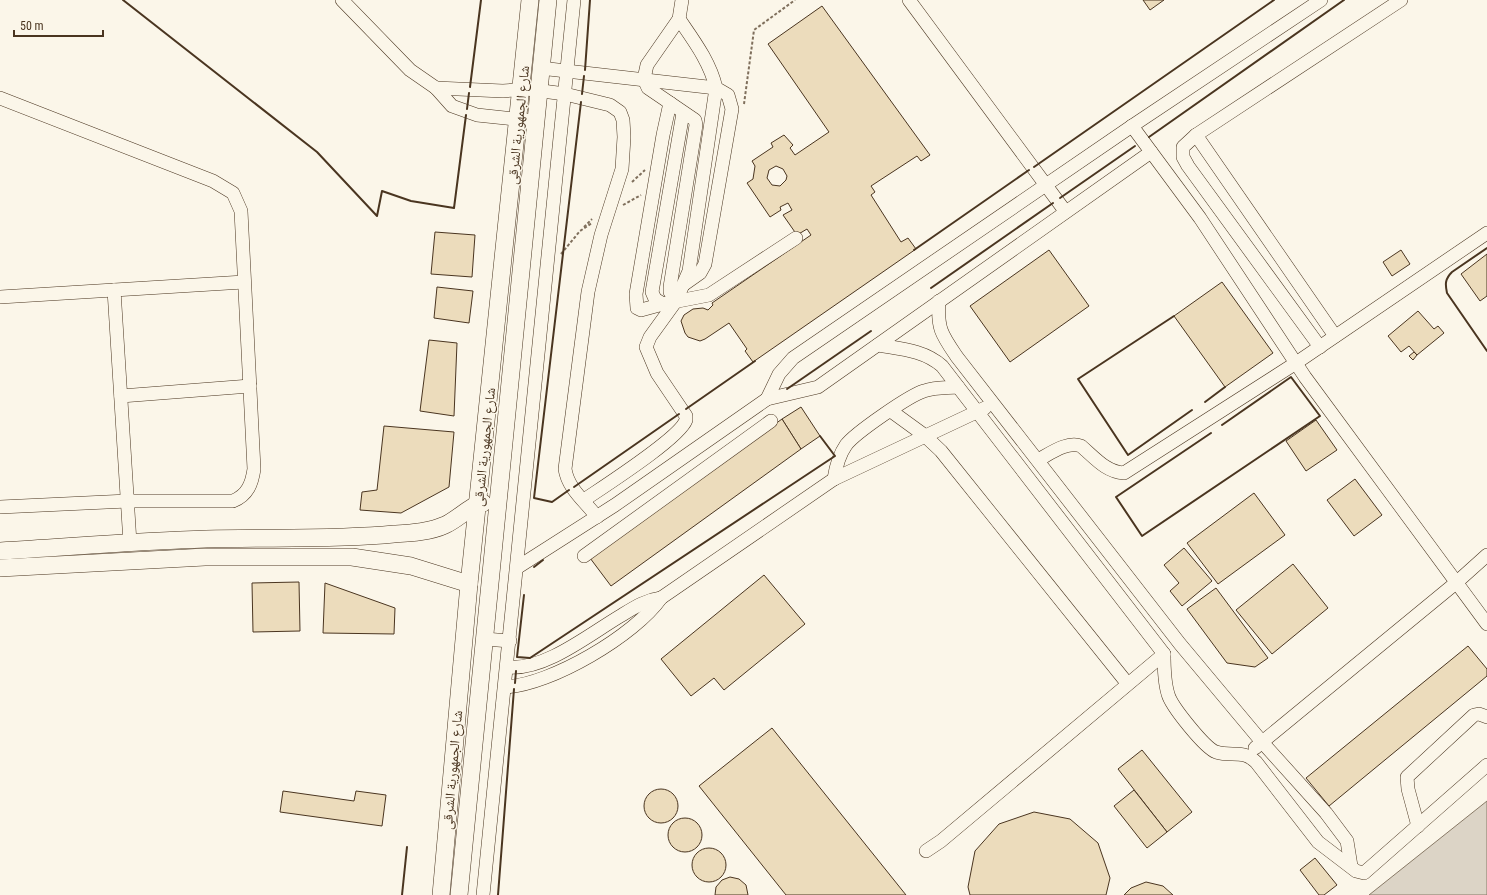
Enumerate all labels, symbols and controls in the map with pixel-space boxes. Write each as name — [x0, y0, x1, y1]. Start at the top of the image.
scale bar — [14, 12, 103, 38]
text: 50 m — [20, 19, 44, 33]
street label: شارع الجمهورية الشرقى — [504, 65, 534, 186]
street label: شارع الجمهورية الشرقى — [470, 387, 500, 508]
street label: شارع الجمهورية الشرقى — [439, 710, 467, 830]

